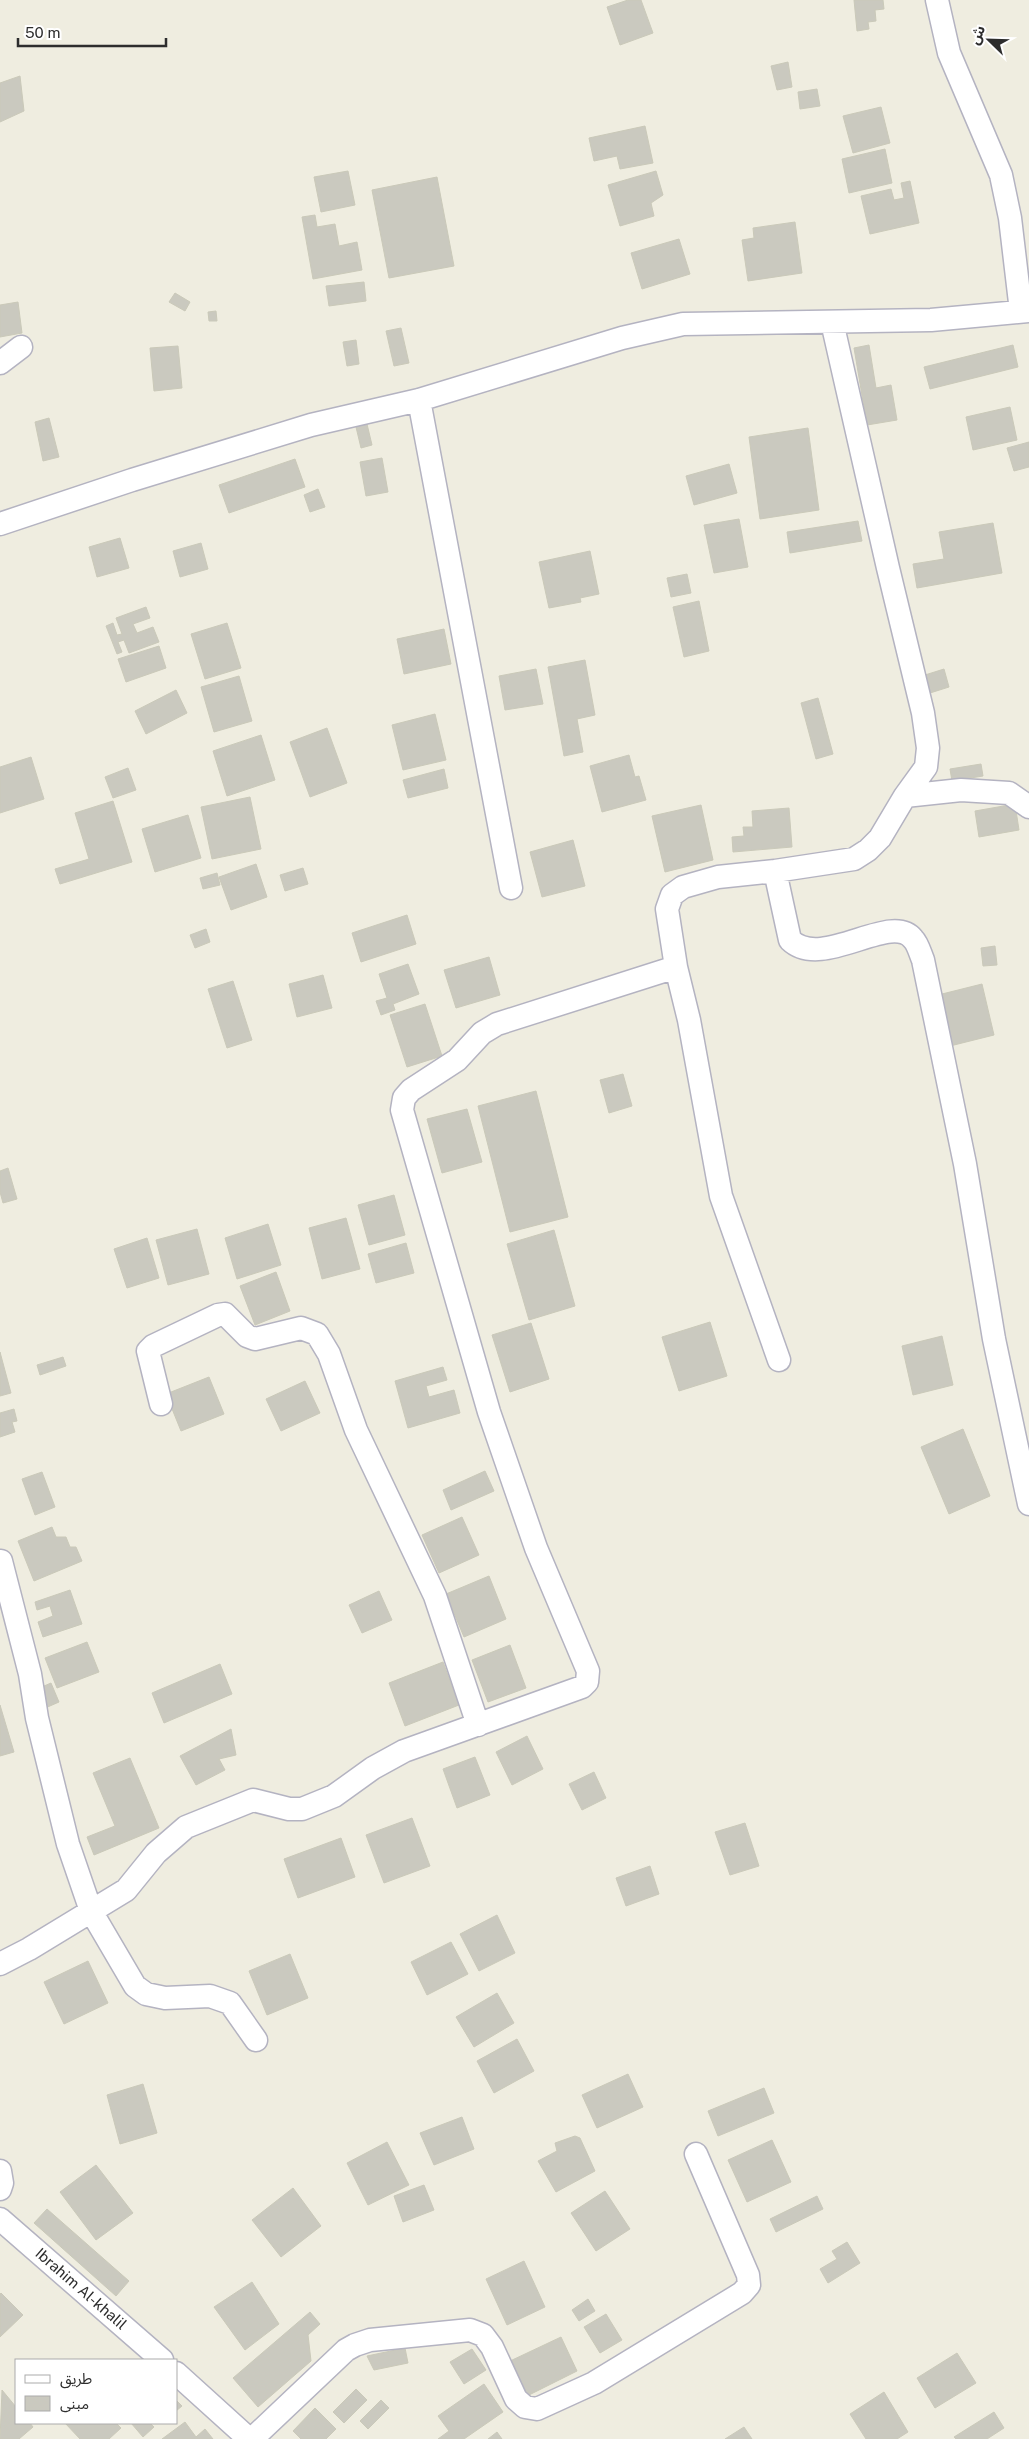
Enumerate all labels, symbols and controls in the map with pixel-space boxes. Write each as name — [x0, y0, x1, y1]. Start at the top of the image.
scale bar — [18, 15, 165, 47]
north arrow — [964, 15, 1014, 65]
text: ش — [966, 23, 988, 47]
text: 50 m — [25, 24, 60, 41]
street label: Ibrahim Al-khalil — [32, 2245, 130, 2333]
legend — [15, 2359, 178, 2424]
text: طريق — [60, 2370, 92, 2389]
text: مبنى — [60, 2395, 89, 2413]

